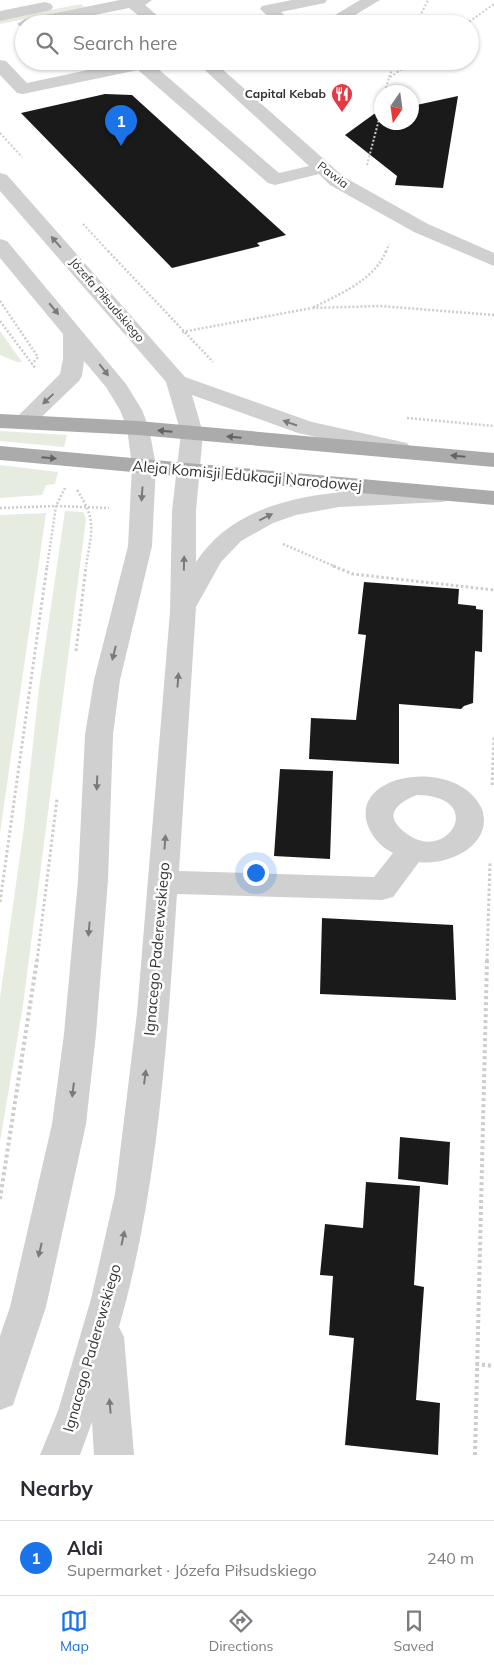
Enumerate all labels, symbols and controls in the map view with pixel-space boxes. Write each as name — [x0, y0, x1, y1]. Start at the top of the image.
search box — [15, 15, 479, 70]
icon: search — [33, 29, 61, 57]
text: Search here — [73, 31, 177, 55]
restaurant icon: Capital Kebab — [330, 82, 354, 113]
north arrow — [374, 85, 419, 130]
place label: Capital Kebab — [245, 86, 326, 101]
pin: 1 — [105, 105, 137, 146]
street label: Pawia — [315, 158, 352, 191]
one-way arrow — [50, 236, 61, 249]
street label: Józefa Piłsudskiego — [67, 254, 148, 345]
one-way arrow — [49, 302, 60, 315]
one-way arrow — [98, 363, 109, 376]
one-way arrow — [42, 393, 54, 405]
one-way arrow — [282, 419, 297, 426]
one-way arrow — [157, 427, 173, 435]
one-way arrow — [226, 433, 242, 441]
one-way arrow — [450, 452, 466, 460]
one-way arrow — [41, 454, 57, 462]
street label: Aleja Komisji Edukacji Narodowej — [132, 456, 363, 495]
one-way arrow — [138, 486, 146, 502]
one-way arrow — [259, 513, 273, 521]
one-way arrow — [180, 555, 188, 571]
one-way arrow — [110, 646, 118, 661]
one-way arrow — [174, 672, 182, 688]
one-way arrow — [92, 776, 100, 792]
one-way arrow — [162, 834, 170, 850]
your location — [243, 860, 269, 886]
street label: Ignacego Paderewskiego — [139, 861, 174, 1036]
one-way arrow — [85, 921, 93, 937]
one-way arrow — [141, 1069, 149, 1085]
one-way arrow — [69, 1083, 77, 1099]
one-way arrow — [119, 1230, 127, 1246]
one-way arrow — [36, 1242, 44, 1258]
street label: Ignacego Paderewskiego — [58, 1262, 125, 1434]
one-way arrow — [106, 1398, 114, 1414]
text: Nearby — [20, 1475, 93, 1501]
text: Aldi — [67, 1536, 103, 1560]
text: 1 — [31, 1548, 41, 1568]
text: 240 m — [427, 1548, 474, 1568]
text: Supermarket · Józefa Piłsudskiego — [67, 1560, 317, 1580]
tab: Map — [60, 1607, 89, 1655]
tab: Directions — [209, 1607, 274, 1655]
tab: Saved — [394, 1607, 434, 1655]

